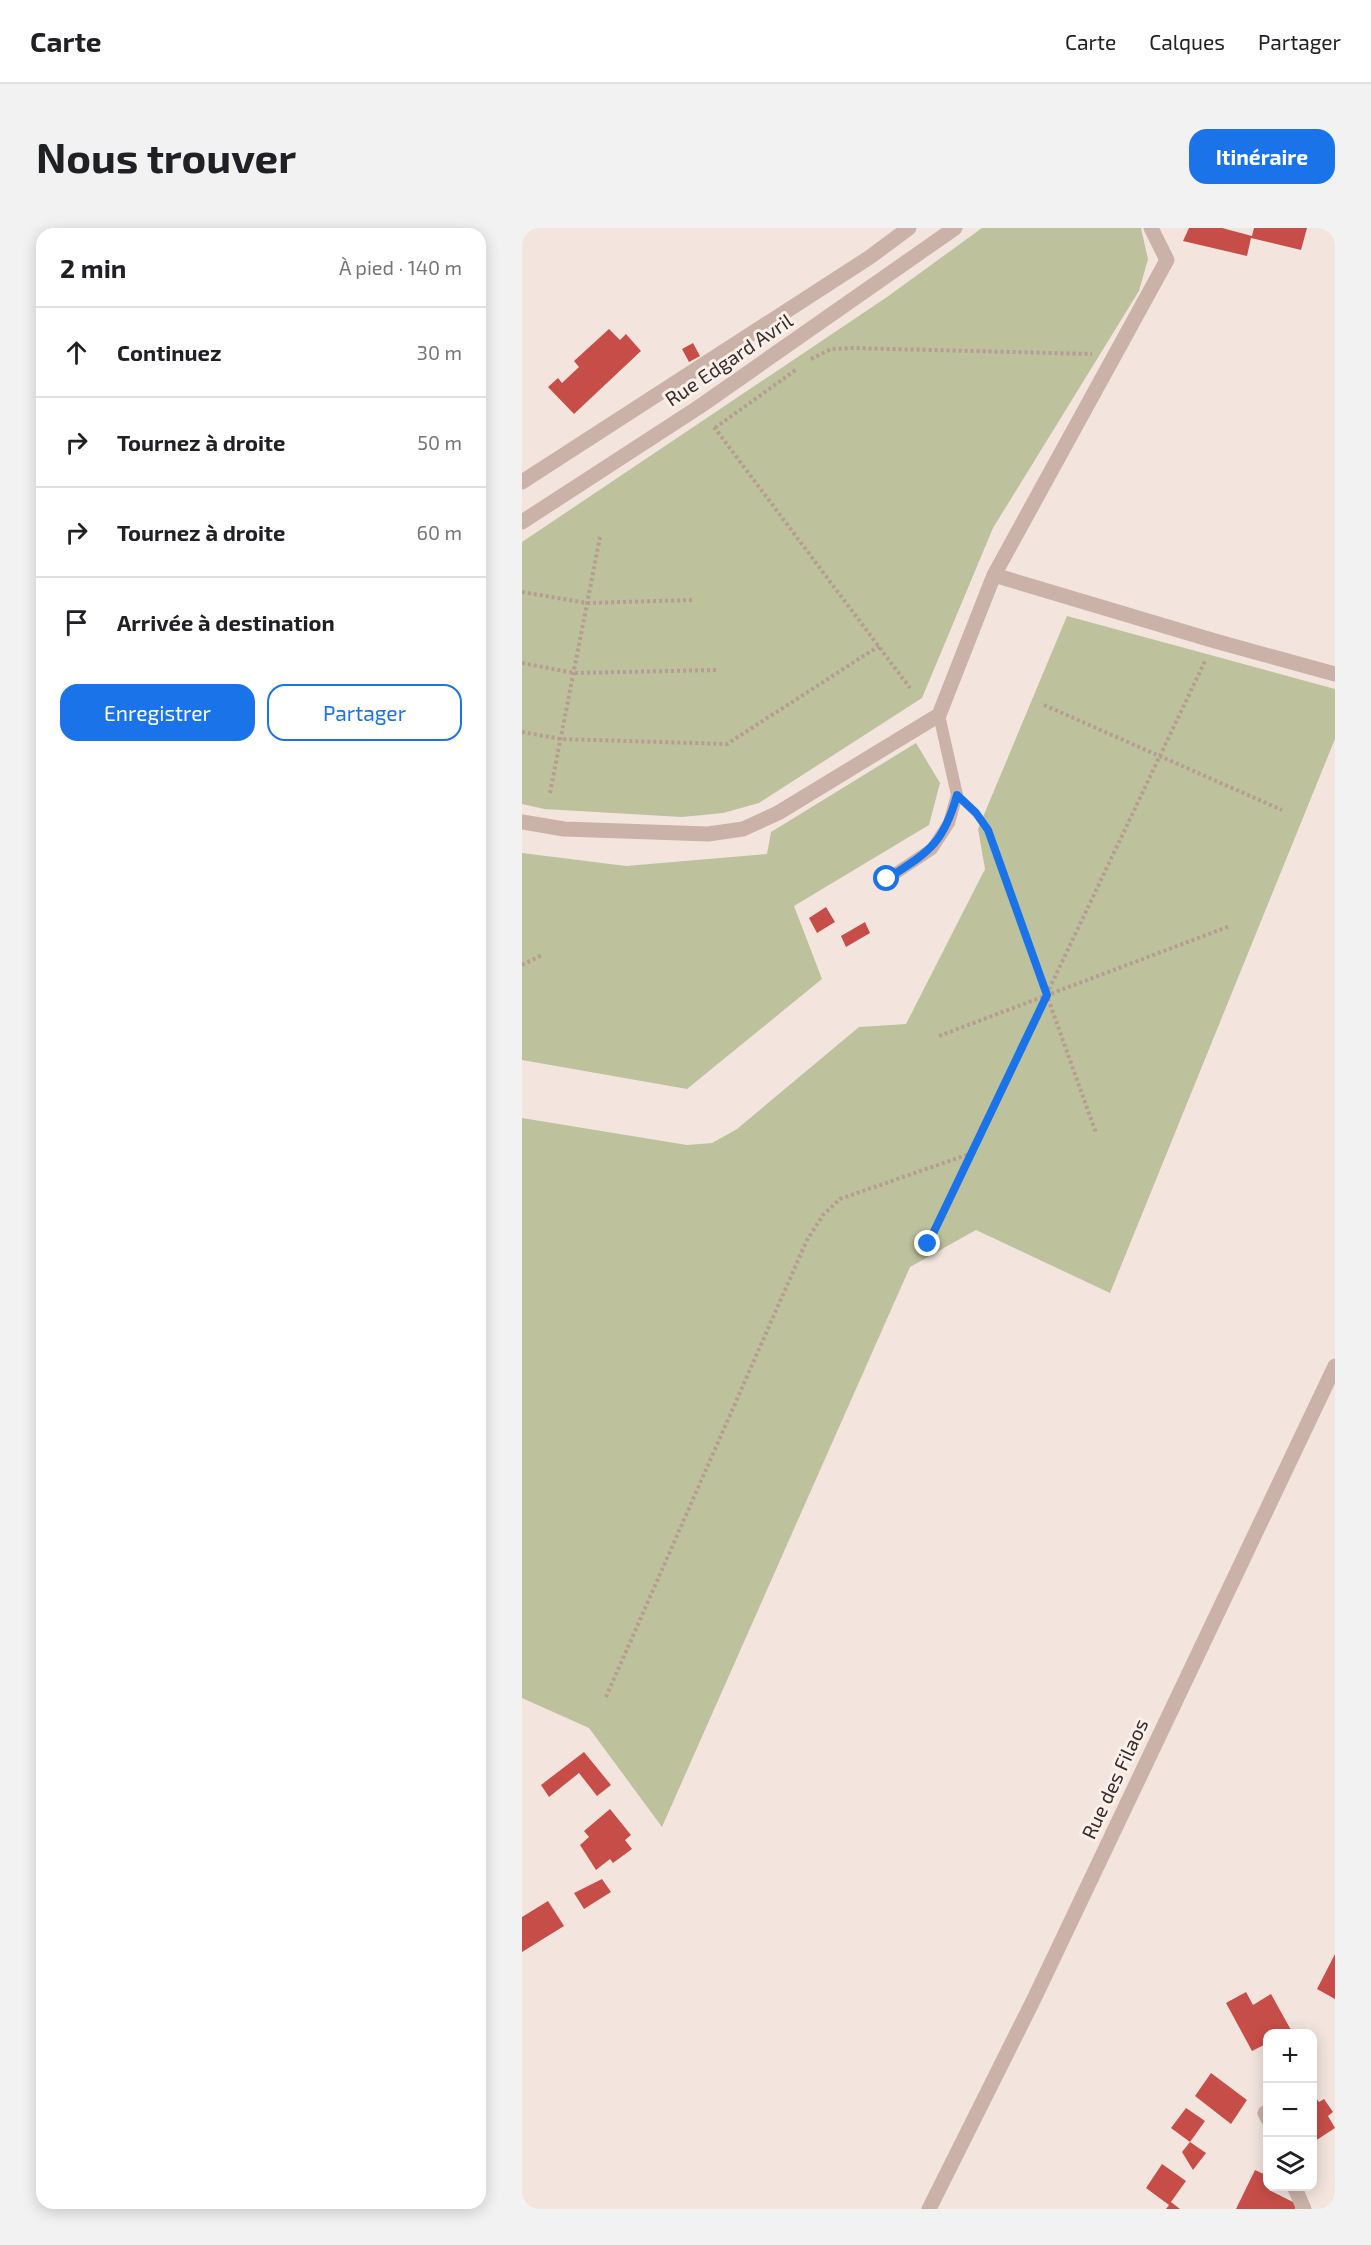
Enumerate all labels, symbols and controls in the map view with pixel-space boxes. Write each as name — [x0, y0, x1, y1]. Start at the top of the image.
text: Carte — [30, 24, 102, 58]
text: Carte — [1065, 29, 1116, 54]
text: Calques — [1149, 29, 1225, 54]
text: Partager — [1258, 29, 1341, 54]
button: Itinéraire — [1189, 129, 1335, 184]
text: Nous trouver — [36, 131, 296, 181]
text: 2 min — [60, 252, 126, 283]
text: À pied · 140 m — [339, 255, 462, 279]
street label: Rue Edgard Avril — [660, 308, 797, 411]
icon: ahead — [60, 336, 93, 369]
text: Continuez — [117, 339, 221, 365]
text: 30 m — [417, 340, 462, 364]
icon: right — [60, 426, 93, 459]
text: Tournez à droite — [117, 429, 286, 455]
text: 50 m — [417, 430, 462, 454]
icon: right — [60, 516, 93, 549]
text: Tournez à droite — [117, 519, 286, 545]
text: 60 m — [417, 520, 462, 544]
icon: arrive — [60, 606, 93, 639]
text: Arrivée à destination — [117, 609, 335, 635]
button: Enregistrer — [60, 684, 255, 741]
button: Partager — [267, 684, 462, 741]
route start — [873, 865, 899, 891]
route end — [914, 1230, 940, 1256]
street label: Rue des Filaos — [1076, 1715, 1152, 1843]
map controls — [1263, 2029, 1317, 2191]
button: + — [1263, 2029, 1317, 2083]
button: − — [1263, 2083, 1317, 2137]
button: layers — [1263, 2137, 1317, 2191]

